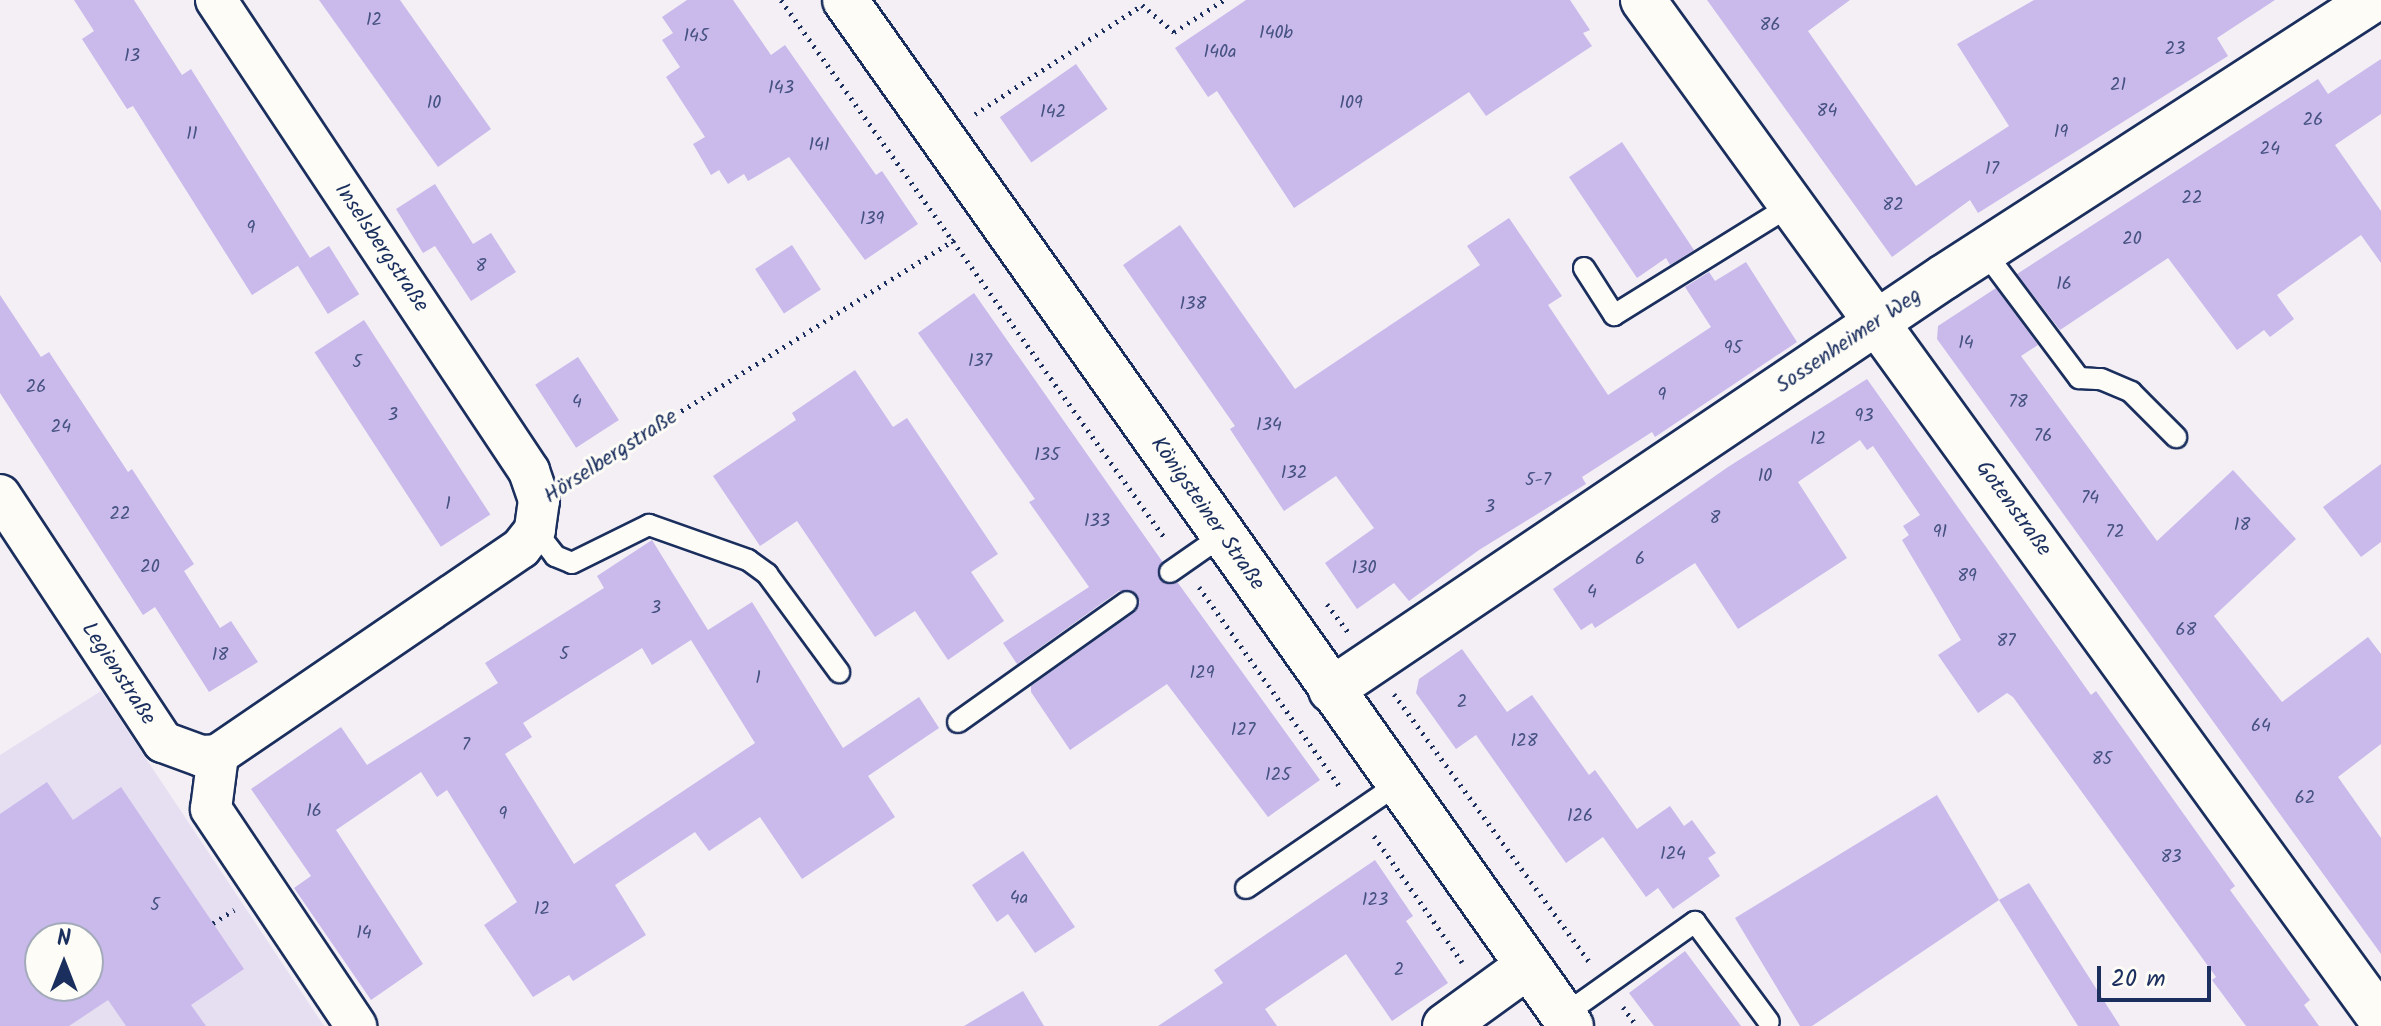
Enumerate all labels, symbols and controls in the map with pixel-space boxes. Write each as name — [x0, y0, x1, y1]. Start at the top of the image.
house number: 12 — [366, 10, 382, 32]
house number: 86 — [1760, 15, 1780, 37]
house number: 140b — [1259, 23, 1293, 45]
house number: 145 — [683, 26, 709, 48]
house number: 23 — [2165, 39, 2185, 61]
house number: 140a — [1203, 42, 1237, 64]
house number: 13 — [124, 46, 140, 68]
house number: 21 — [2110, 75, 2126, 97]
house number: 143 — [768, 78, 794, 100]
house number: 10 — [427, 93, 441, 115]
house number: 109 — [1339, 93, 1363, 115]
house number: 84 — [1817, 101, 1837, 123]
house number: 142 — [1040, 102, 1066, 124]
house number: 26 — [2303, 110, 2323, 132]
house number: 19 — [2054, 122, 2068, 144]
house number: 11 — [186, 124, 198, 146]
house number: 141 — [808, 135, 830, 157]
house number: 24 — [2260, 139, 2280, 161]
house number: 17 — [1985, 159, 1999, 181]
street label: Inselsbergstraße — [328, 178, 434, 318]
house number: 22 — [2182, 188, 2202, 210]
house number: 82 — [1882, 195, 1904, 217]
house number: 139 — [860, 209, 884, 231]
house number: 9 — [247, 218, 255, 240]
house number: 20 — [2122, 229, 2142, 251]
house number: 8 — [476, 256, 486, 278]
house number: 16 — [2056, 274, 2072, 296]
street label: Sossenheimer Weg — [1771, 283, 1927, 399]
house number: 138 — [1180, 294, 1206, 316]
house number: 14 — [1958, 333, 1974, 355]
house number: 95 — [1724, 338, 1742, 360]
house number: 137 — [968, 351, 992, 373]
house number: 5 — [352, 352, 362, 374]
house number: 26 — [26, 377, 46, 399]
house number: 9 — [1658, 385, 1666, 407]
house number: 4 — [572, 392, 582, 414]
house number: 78 — [2008, 392, 2028, 414]
street label: Hörselbergstraße — [539, 404, 683, 510]
house number: 3 — [388, 405, 398, 427]
house number: 93 — [1854, 406, 1874, 428]
house number: 134 — [1256, 415, 1282, 437]
house number: 24 — [51, 417, 71, 439]
house number: 76 — [2034, 426, 2052, 448]
house number: 12 — [1810, 429, 1826, 451]
street label: Königsteiner Straße — [1144, 432, 1270, 596]
house number: 135 — [1034, 445, 1060, 467]
street label: Gotenstraße — [1969, 456, 2057, 562]
house number: 132 — [1281, 463, 1307, 485]
house number: 10 — [1758, 466, 1772, 488]
house number: 5-7 — [1525, 470, 1551, 492]
house number: 74 — [2081, 488, 2099, 510]
house number: 1 — [445, 494, 451, 516]
house number: 3 — [1485, 497, 1495, 519]
house number: 22 — [110, 504, 130, 526]
house number: 8 — [1710, 508, 1720, 530]
house number: 133 — [1084, 511, 1110, 533]
house number: 18 — [2234, 515, 2250, 537]
house number: 91 — [1933, 522, 1947, 544]
house number: 72 — [2106, 522, 2124, 544]
house number: 6 — [1635, 549, 1645, 571]
house number: 20 — [140, 557, 160, 579]
house number: 130 — [1352, 558, 1376, 580]
house number: 89 — [1957, 566, 1977, 588]
house number: 4 — [1587, 582, 1597, 604]
house number: 3 — [651, 598, 661, 620]
street label: Legienstraße — [75, 618, 161, 730]
house number: 68 — [2176, 620, 2196, 642]
house number: 87 — [1996, 631, 2016, 653]
house number: 5 — [559, 644, 569, 666]
house number: 18 — [212, 645, 228, 667]
house number: 129 — [1190, 663, 1214, 685]
house number: 1 — [755, 668, 761, 690]
house number: 2 — [1457, 692, 1467, 714]
house number: 64 — [2251, 716, 2271, 738]
house number: 127 — [1231, 720, 1255, 742]
house number: 128 — [1511, 731, 1537, 753]
house number: 7 — [462, 735, 470, 757]
house number: 85 — [2092, 749, 2112, 771]
house number: 125 — [1265, 765, 1291, 787]
house number: 62 — [2295, 788, 2315, 810]
house number: 16 — [306, 801, 322, 823]
house number: 9 — [499, 804, 507, 826]
house number: 126 — [1567, 806, 1593, 828]
house number: 124 — [1660, 844, 1686, 866]
house number: 83 — [2160, 847, 2182, 869]
house number: 4a — [1010, 888, 1028, 910]
house number: 123 — [1362, 890, 1388, 912]
house number: 5 — [150, 895, 160, 917]
house number: 12 — [534, 899, 550, 921]
north arrow — [24, 922, 104, 1002]
text: N — [57, 922, 71, 957]
house number: 14 — [356, 923, 372, 945]
scale bar — [2101, 950, 2215, 1000]
house number: 2 — [1394, 960, 1404, 982]
text: 20 m — [2111, 960, 2166, 999]

